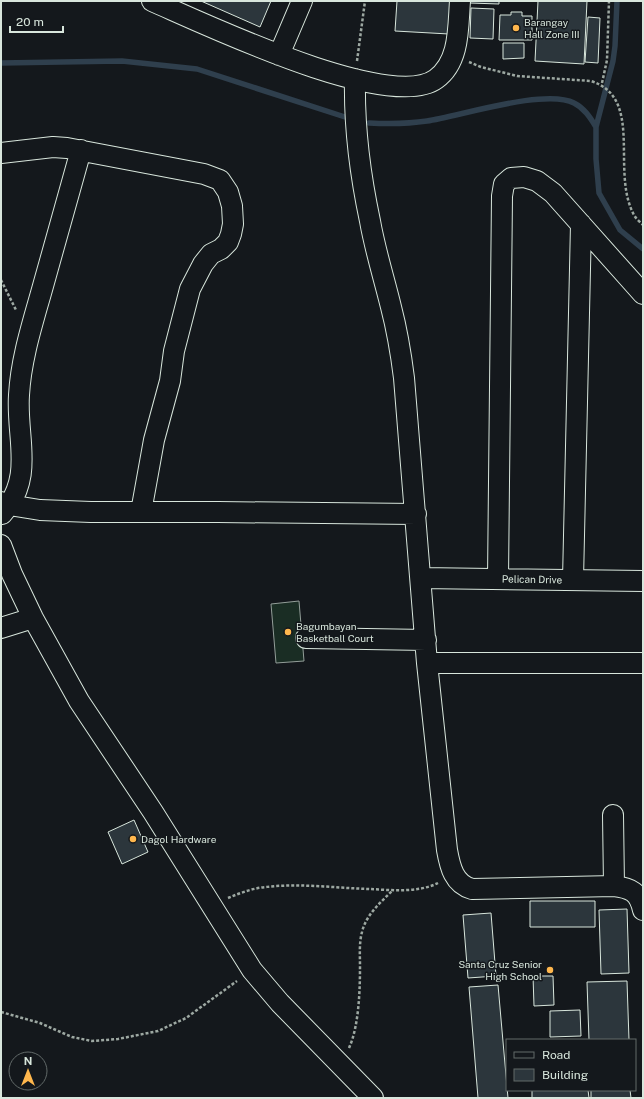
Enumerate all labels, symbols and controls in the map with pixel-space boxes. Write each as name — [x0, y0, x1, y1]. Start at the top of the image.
scale bar — [10, 8, 63, 34]
text: 20 m — [16, 15, 44, 29]
place label: Barangay Hall Zone III — [524, 16, 580, 40]
marker: Barangay Hall Zone III — [511, 23, 521, 33]
street label: Pelican Drive — [502, 572, 563, 586]
place label: Bagumbayan Basketball Court — [296, 620, 374, 644]
marker: Bagumbayan Basketball Court — [283, 627, 293, 637]
place label: Dagol Hardware — [141, 833, 217, 845]
marker: Dagol Hardware — [128, 834, 138, 844]
place label: Santa Cruz Senior High School — [458, 958, 542, 982]
marker: Santa Cruz Senior High School — [545, 965, 555, 975]
legend — [506, 1039, 636, 1091]
text: Road — [542, 1048, 570, 1062]
north arrow — [8, 1051, 48, 1091]
text: N — [24, 1055, 32, 1067]
text: Building — [542, 1068, 588, 1082]

